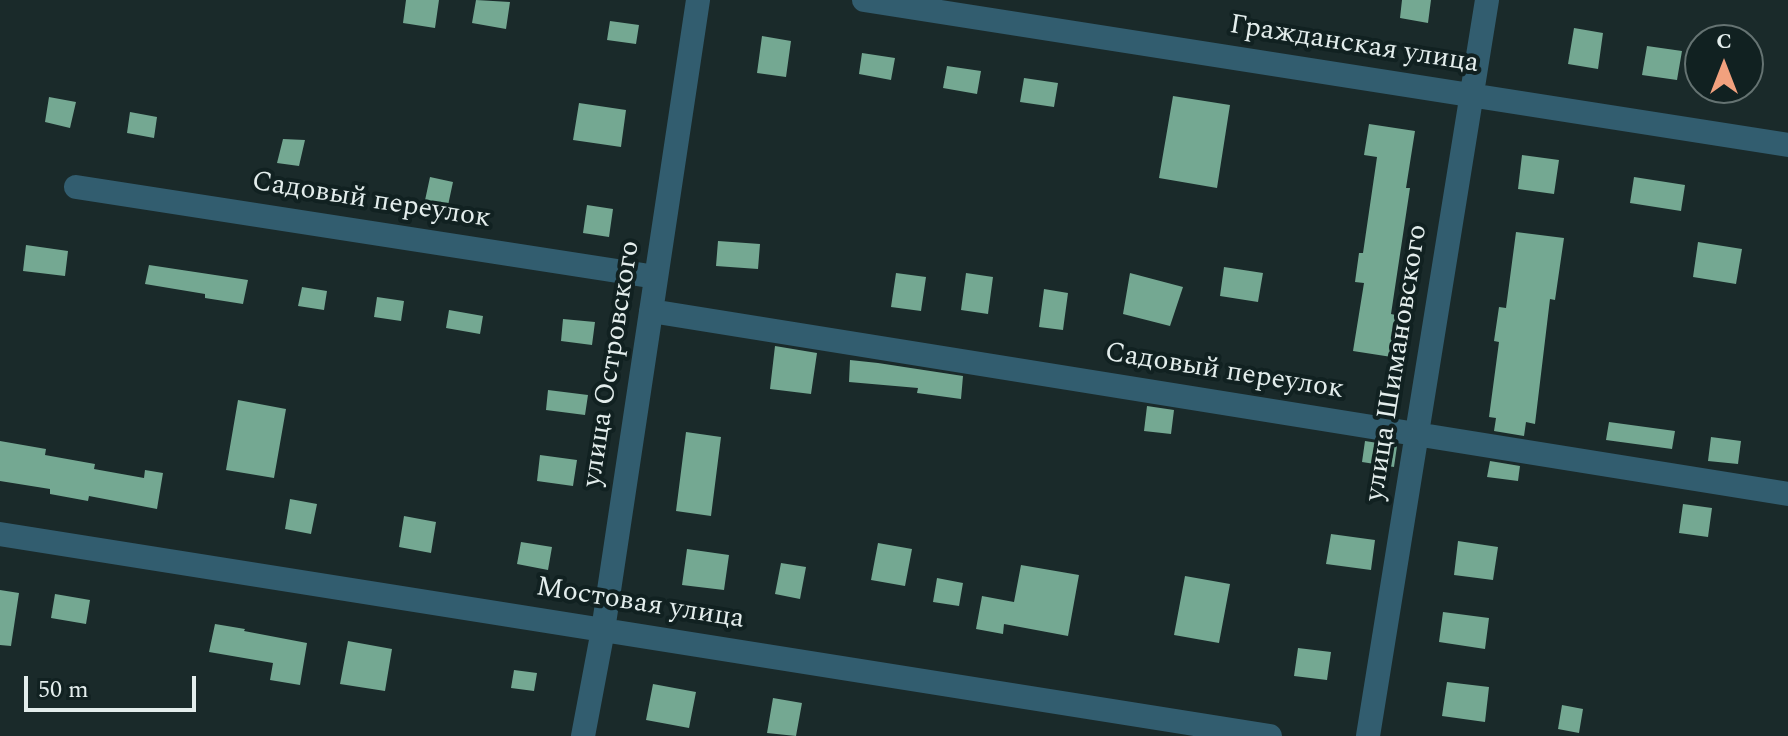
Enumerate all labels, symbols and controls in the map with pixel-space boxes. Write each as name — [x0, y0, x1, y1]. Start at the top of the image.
street label: Гражданская улица — [1227, 10, 1481, 82]
north arrow — [1684, 24, 1764, 104]
text: С — [1716, 25, 1732, 58]
street label: Садовый переулок — [249, 167, 493, 237]
street label: улица Шимановского — [1360, 222, 1436, 504]
street label: улица Островского — [577, 239, 649, 489]
street label: Садовый переулок — [1102, 338, 1346, 408]
street label: Мостовая улица — [533, 572, 747, 638]
scale bar — [28, 660, 200, 710]
text: 50 m — [38, 672, 89, 708]

